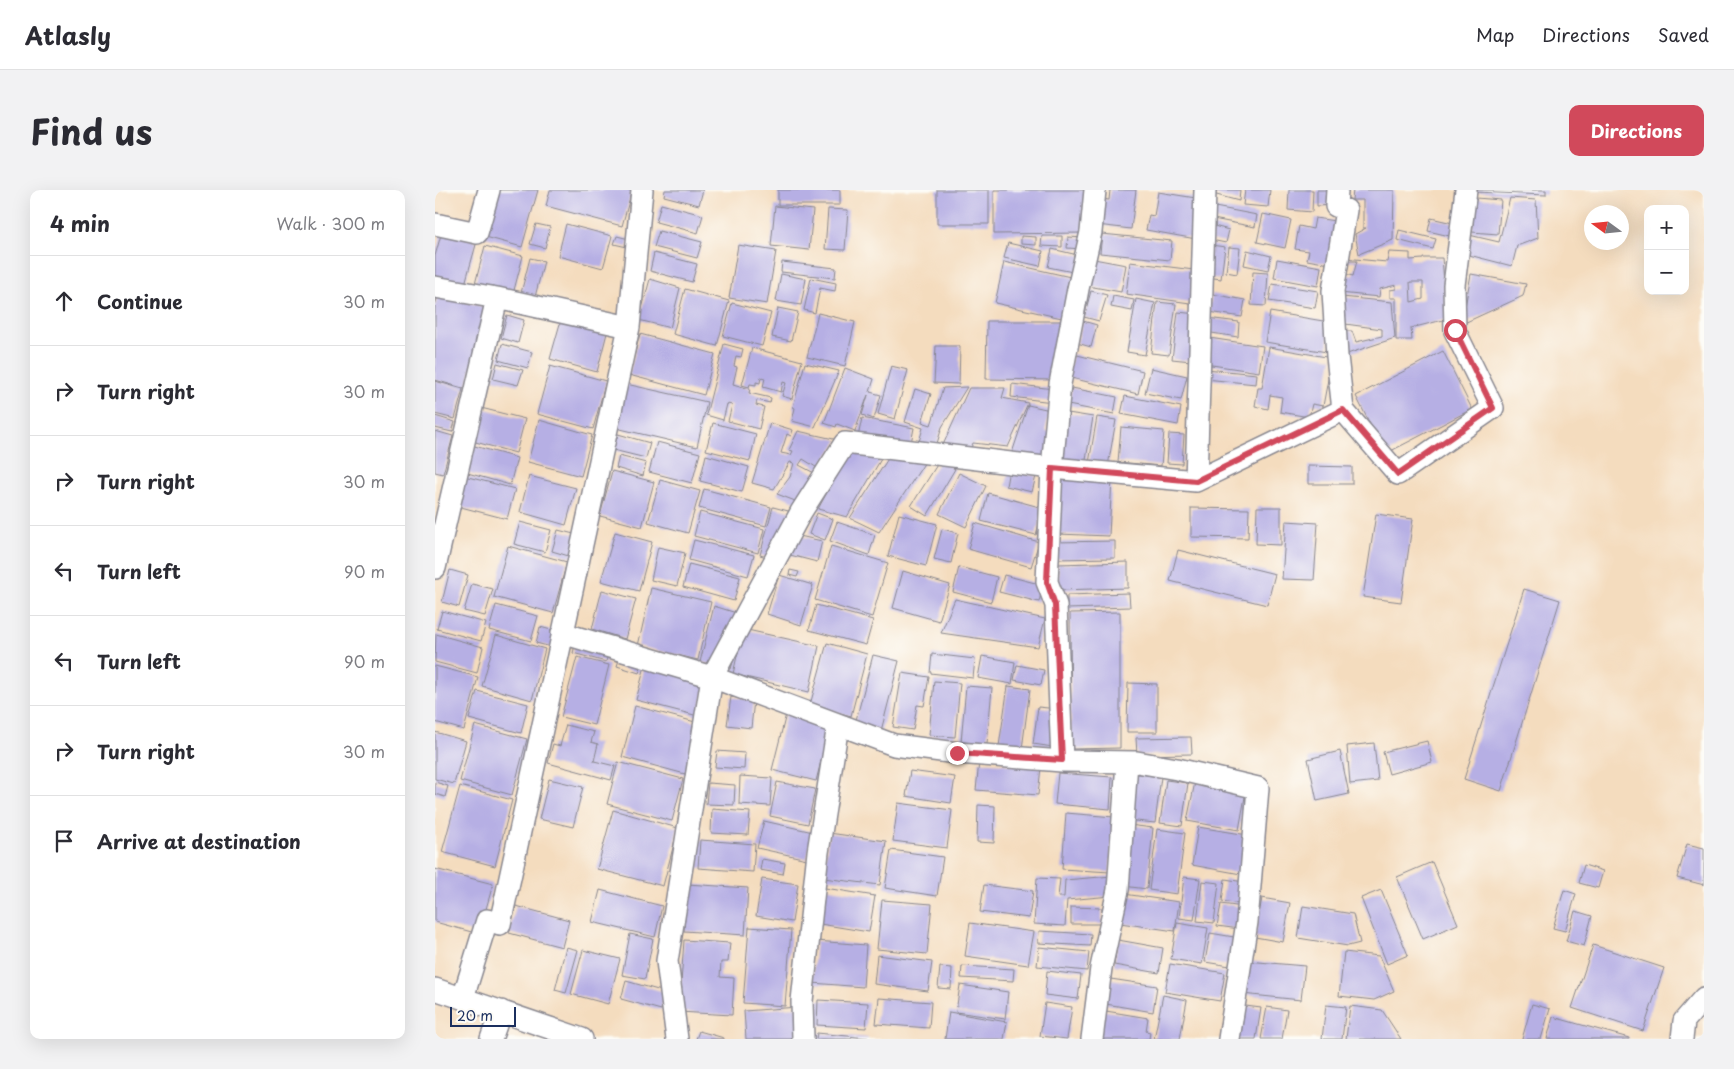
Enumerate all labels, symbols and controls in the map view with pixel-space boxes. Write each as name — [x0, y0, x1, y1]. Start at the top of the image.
text: Atlasly — [25, 17, 111, 53]
text: Map — [1476, 21, 1514, 48]
text: Directions — [1542, 21, 1630, 48]
text: Saved — [1658, 21, 1709, 48]
text: Find us — [30, 104, 152, 157]
button: Directions — [1569, 105, 1704, 156]
north arrow — [1584, 205, 1629, 250]
map controls — [1644, 205, 1689, 295]
button: + — [1644, 205, 1689, 250]
text: 4 min — [50, 207, 110, 239]
text: Walk · 300 m — [276, 211, 385, 235]
button: − — [1644, 250, 1689, 295]
icon: ahead — [50, 287, 78, 315]
text: Continue — [97, 287, 183, 315]
text: 30 m — [343, 289, 385, 313]
route start — [1444, 319, 1467, 342]
icon: right — [50, 377, 78, 405]
text: Turn right — [97, 377, 195, 405]
text: 30 m — [343, 379, 385, 403]
icon: right — [50, 467, 78, 495]
text: Turn right — [97, 467, 195, 495]
text: 30 m — [343, 469, 385, 493]
icon: left — [50, 557, 78, 585]
text: Turn left — [97, 557, 181, 585]
text: 90 m — [344, 559, 385, 583]
icon: left — [50, 647, 78, 675]
text: Turn left — [97, 647, 181, 675]
text: 90 m — [344, 649, 385, 673]
icon: right — [50, 737, 78, 765]
text: Turn right — [97, 737, 195, 765]
text: 30 m — [343, 739, 385, 763]
route end — [946, 742, 969, 765]
icon: arrive — [50, 827, 78, 855]
text: Arrive at destination — [97, 827, 301, 855]
scale bar — [450, 1004, 516, 1027]
text: 20 m — [457, 1005, 493, 1026]

